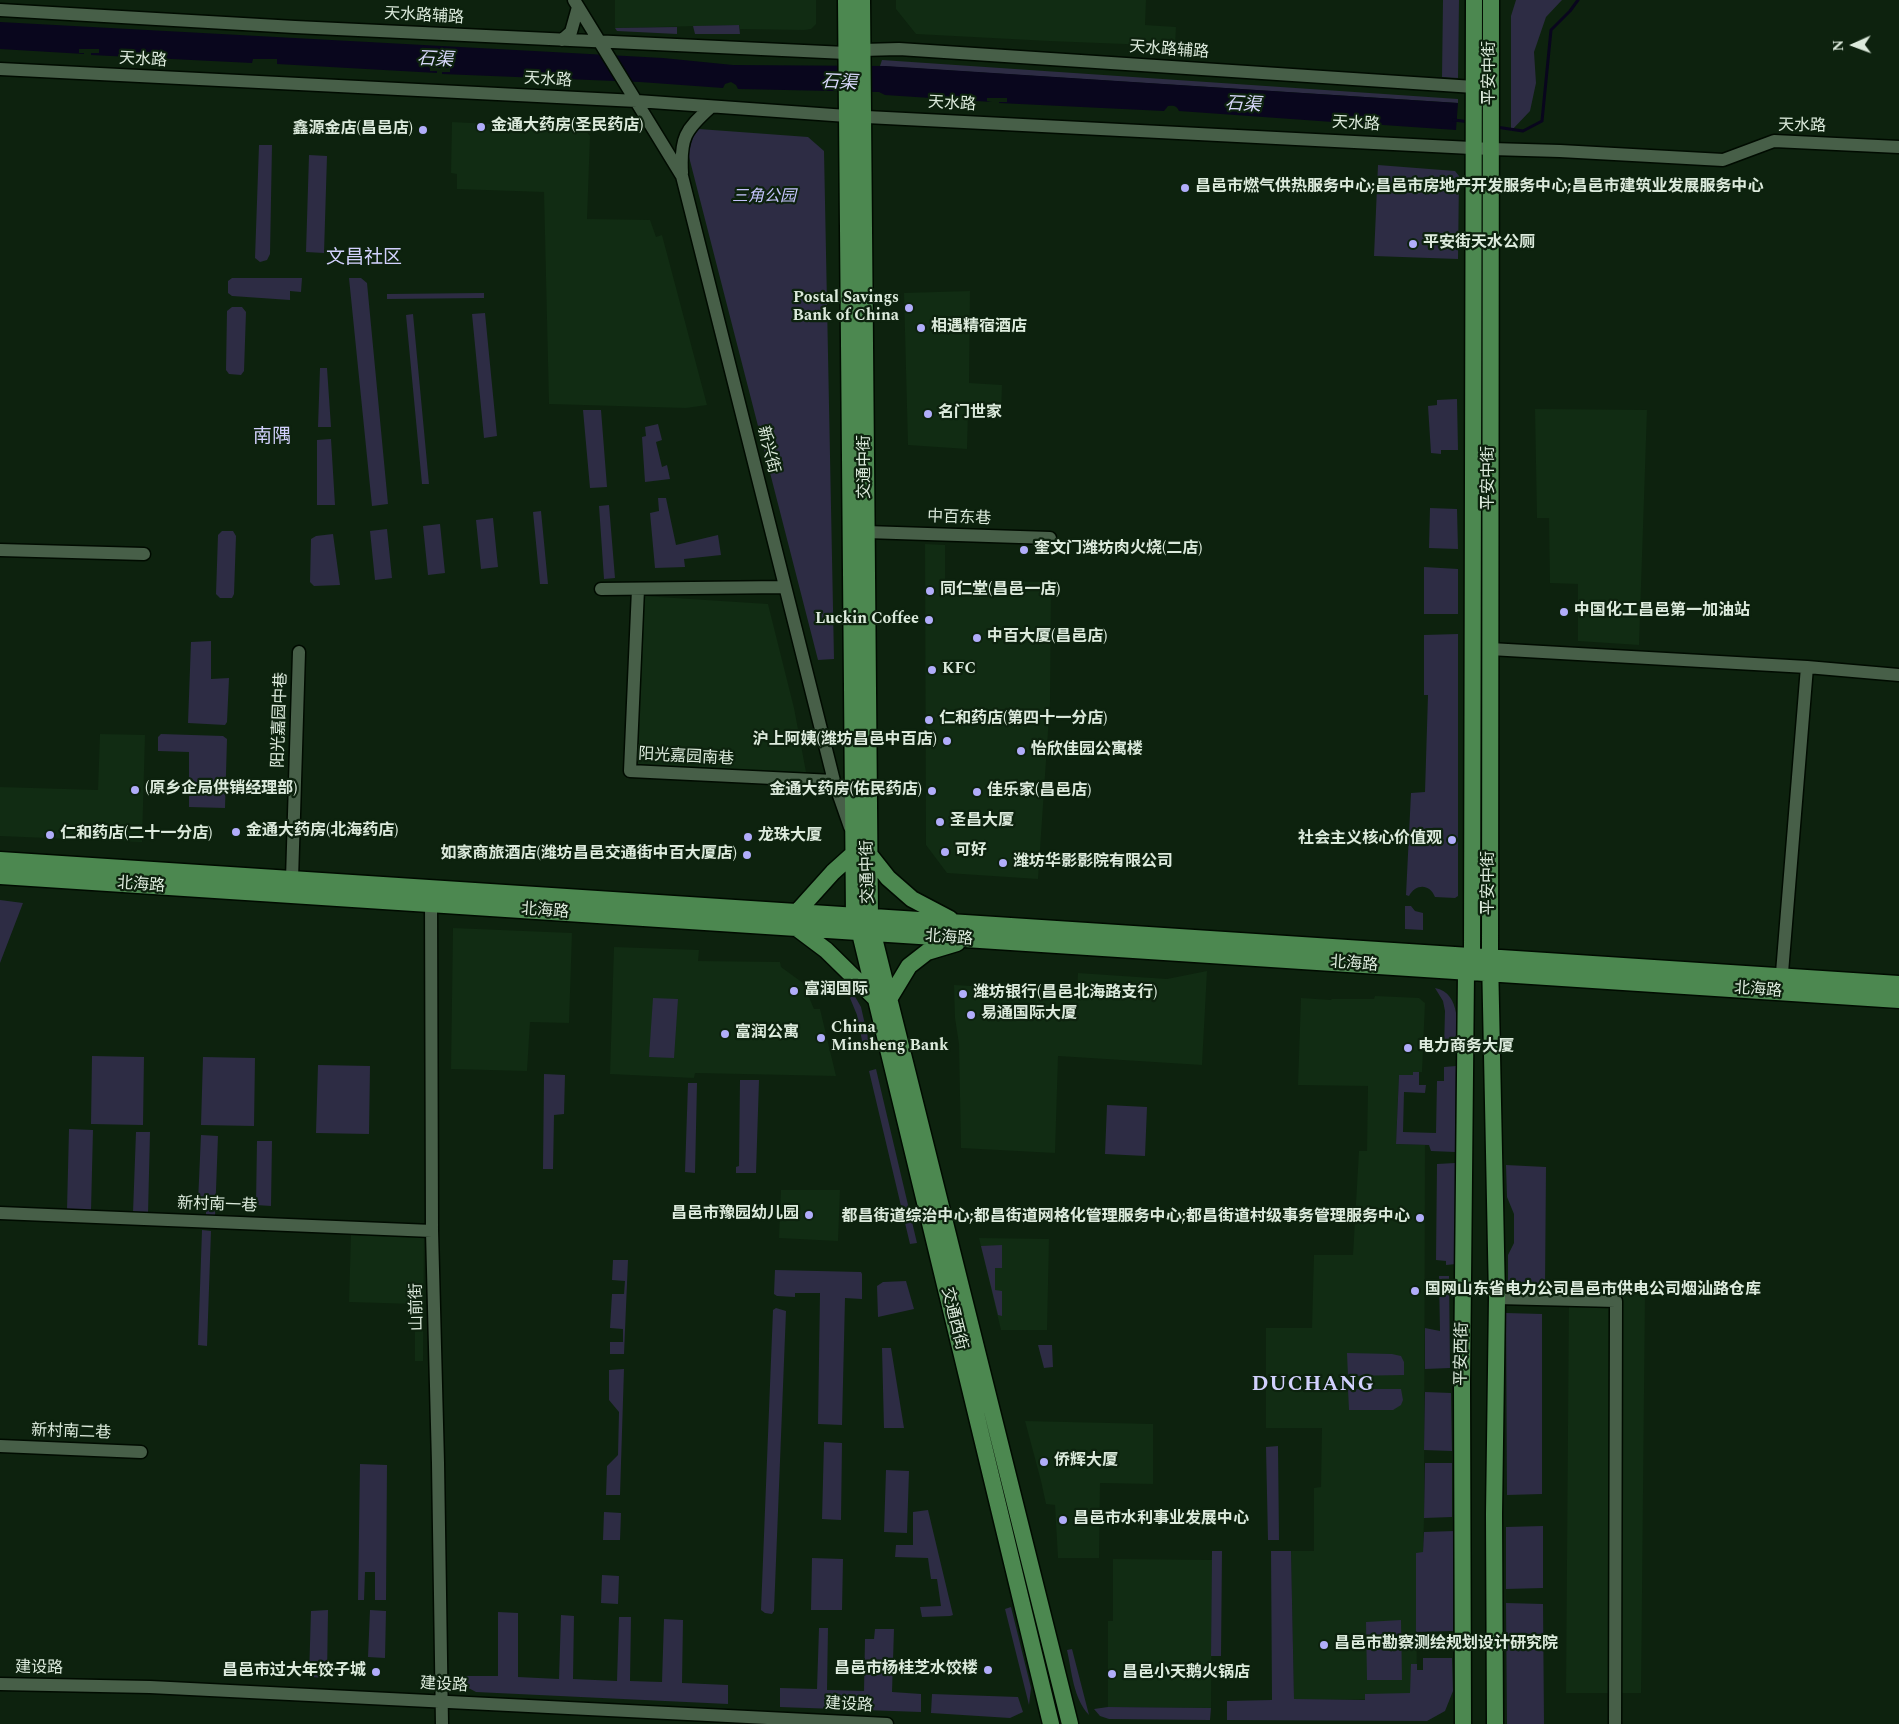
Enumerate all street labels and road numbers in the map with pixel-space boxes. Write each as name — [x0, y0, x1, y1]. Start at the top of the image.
street label: 天水路辅路 — [384, 5, 464, 29]
street label: 天水路辅路 — [1128, 39, 1210, 63]
street label: 平安中街 — [1481, 41, 1501, 105]
street label: 天水路 — [119, 50, 167, 72]
street label: 天水路 — [524, 70, 572, 92]
street label: 天水路 — [928, 94, 976, 116]
street label: 天水路 — [1332, 114, 1380, 136]
street label: 天水路 — [1778, 117, 1826, 137]
street label: 新兴街 — [752, 424, 782, 476]
street label: 交通中街 — [856, 435, 876, 499]
street label: 平安中街 — [1480, 446, 1500, 510]
street label: 中百东巷 — [927, 508, 991, 530]
street label: 阳光嘉园中巷 — [270, 672, 292, 768]
street label: 阳光嘉园南巷 — [638, 746, 734, 770]
street label: 交通中街 — [859, 840, 879, 904]
street label: 平安中街 — [1480, 851, 1500, 915]
street label: 北海路 — [116, 875, 166, 897]
street label: 北海路 — [520, 901, 570, 923]
street label: 北海路 — [924, 928, 974, 950]
street label: 北海路 — [1329, 954, 1379, 976]
street label: 北海路 — [1733, 980, 1783, 1002]
street label: 新村南一巷 — [177, 1195, 257, 1217]
street label: 山前街 — [408, 1283, 428, 1331]
street label: 交通西街 — [936, 1286, 970, 1352]
street label: 平安西街 — [1453, 1322, 1473, 1386]
street label: 新村南二巷 — [31, 1422, 111, 1444]
street label: 建设路 — [15, 1659, 63, 1679]
street label: 建设路 — [420, 1675, 468, 1697]
street label: 建设路 — [825, 1695, 873, 1717]

